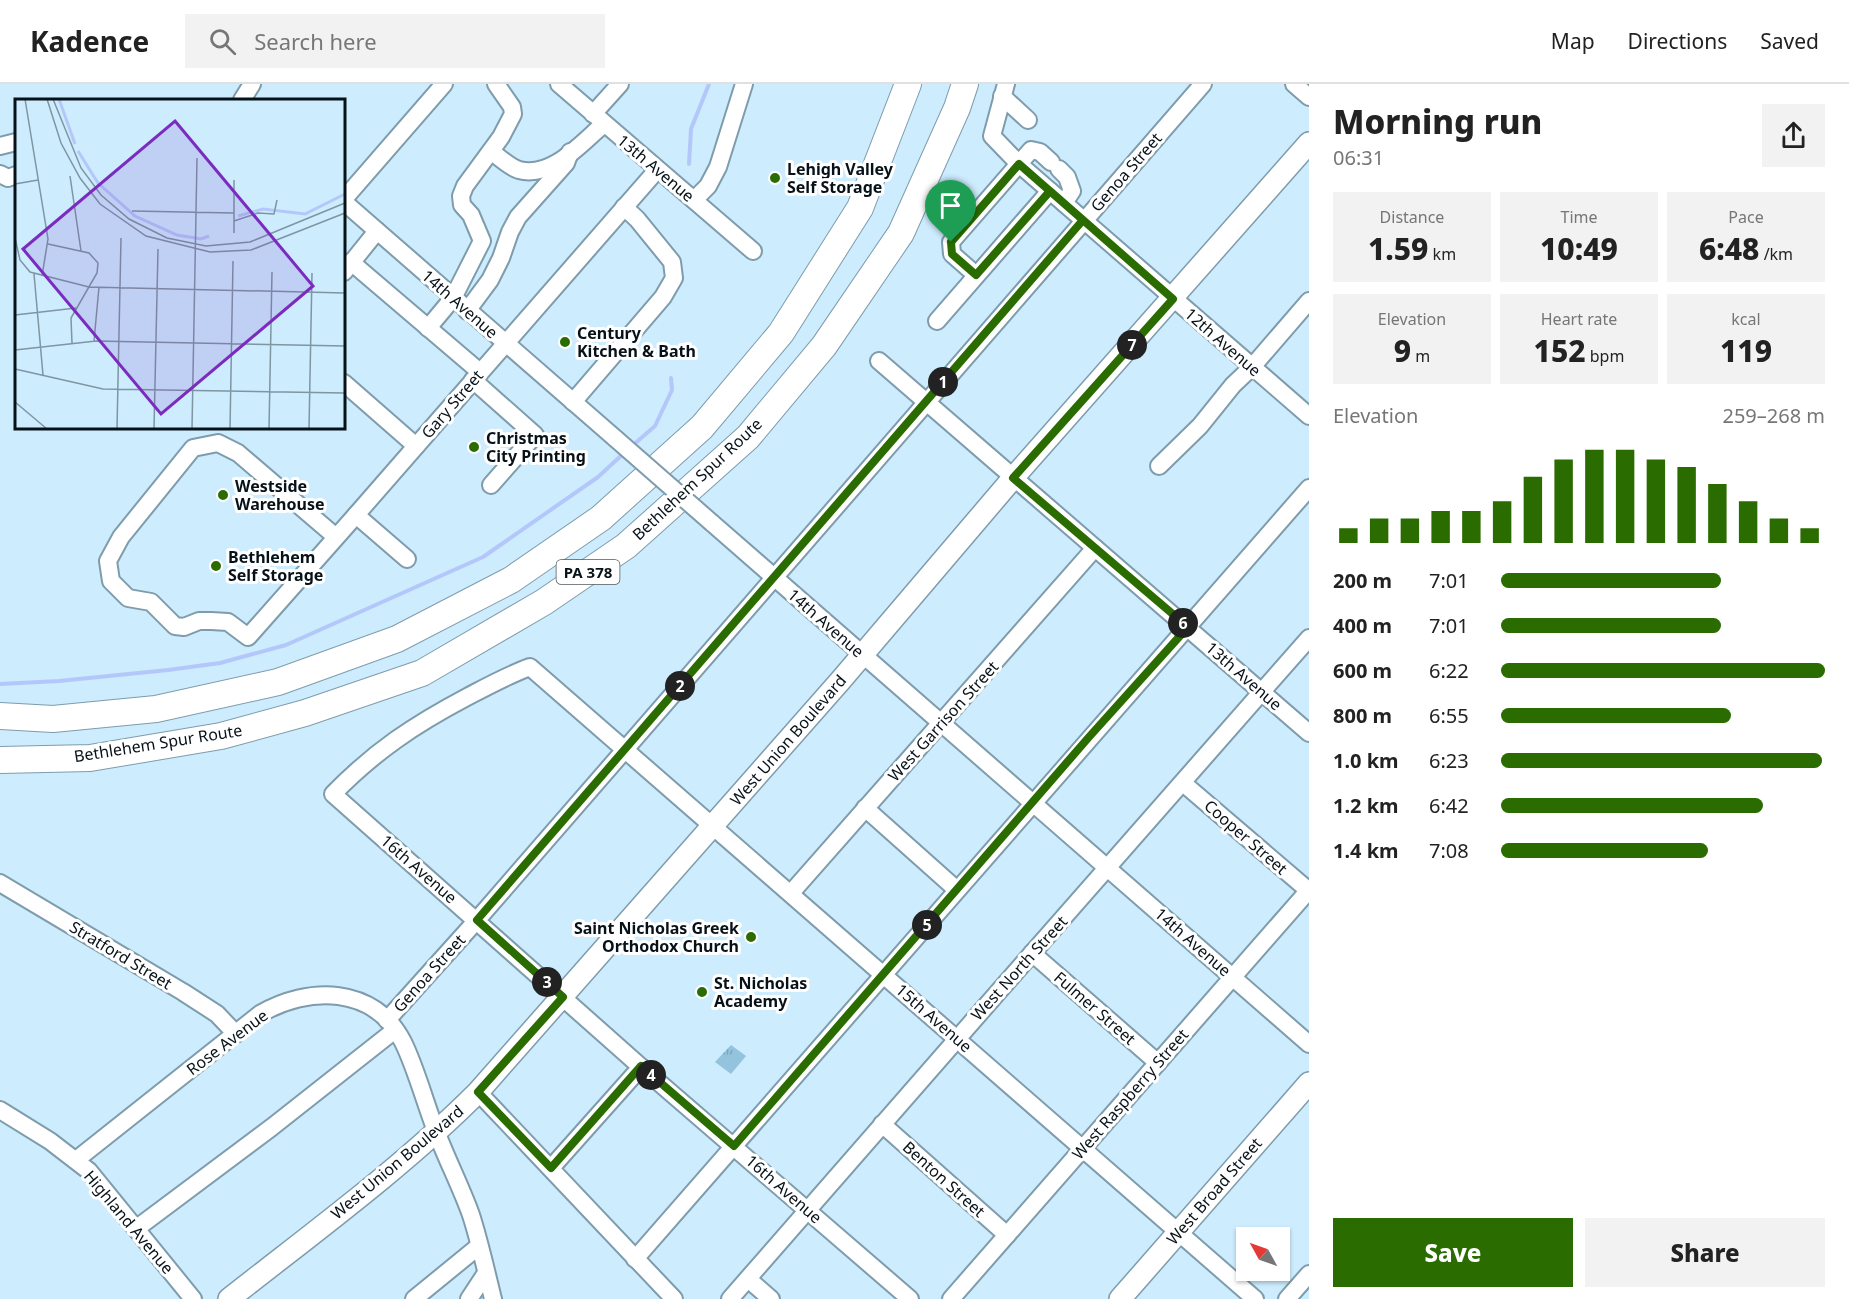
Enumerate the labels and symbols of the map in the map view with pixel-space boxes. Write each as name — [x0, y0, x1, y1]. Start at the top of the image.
inset map — [15, 99, 345, 429]
street label: Genoa Street — [1086, 128, 1167, 216]
street label: 13th Avenue — [613, 129, 699, 207]
place label: Lehigh Valley Self Storage — [787, 158, 894, 198]
marker: Lehigh Valley Self Storage — [768, 171, 782, 185]
pin — [925, 180, 976, 242]
street label: 14th Avenue — [417, 265, 503, 343]
street label: 12th Avenue — [1180, 303, 1266, 381]
place label: Century Kitchen & Bath — [577, 322, 696, 362]
pin: 7 — [1117, 330, 1147, 360]
marker: Century Kitchen & Bath — [558, 335, 572, 349]
street label: Gary Street — [416, 365, 488, 443]
pin: 1 — [928, 367, 958, 397]
street label: Bethlehem Spur Route — [627, 413, 767, 545]
place label: Christmas City Printing — [486, 427, 586, 467]
marker: Christmas City Printing — [467, 440, 481, 454]
place label: Westside Warehouse — [235, 475, 325, 515]
marker: Westside Warehouse — [216, 488, 230, 502]
place label: Bethlehem Self Storage — [228, 546, 323, 586]
marker: Bethlehem Self Storage — [209, 559, 223, 573]
road number: PA 378 — [556, 560, 620, 584]
street label: 14th Avenue — [783, 584, 869, 662]
pin: 6 — [1168, 608, 1198, 638]
street label: 13th Avenue — [1201, 637, 1287, 715]
street label: West Garrison Street — [883, 656, 1003, 786]
street label: West Union Boulevard — [725, 670, 851, 810]
pin: 2 — [665, 671, 695, 701]
street label: Bethlehem Spur Route — [72, 719, 244, 767]
street label: Cooper Street — [1200, 795, 1293, 879]
street label: 16th Avenue — [376, 830, 462, 908]
street label: 14th Avenue — [1150, 903, 1236, 981]
pin: 5 — [912, 910, 942, 940]
street label: West North Street — [966, 911, 1072, 1025]
street label: Stratford Street — [66, 916, 176, 994]
place label: Saint Nicholas Greek Orthodox Church — [574, 917, 739, 957]
street label: Genoa Street — [388, 929, 470, 1017]
marker: Saint Nicholas Greek Orthodox Church — [744, 930, 758, 944]
street label: Fulmer Street — [1049, 966, 1141, 1050]
pin: 3 — [532, 967, 562, 997]
place label: St. Nicholas Academy — [714, 972, 807, 1012]
street label: 15th Avenue — [891, 979, 977, 1057]
marker: St. Nicholas Academy — [695, 985, 709, 999]
street label: Rose Avenue — [182, 1004, 272, 1080]
street label: West Raspberry Street — [1067, 1024, 1193, 1164]
pin: 4 — [636, 1060, 666, 1090]
street label: West Union Boulevard — [326, 1100, 468, 1224]
street label: West Broad Street — [1161, 1133, 1267, 1249]
street label: Benton Street — [898, 1136, 990, 1222]
street label: 16th Avenue — [741, 1150, 827, 1228]
street label: Highland Avenue — [79, 1166, 179, 1278]
north arrow — [1236, 1227, 1290, 1281]

